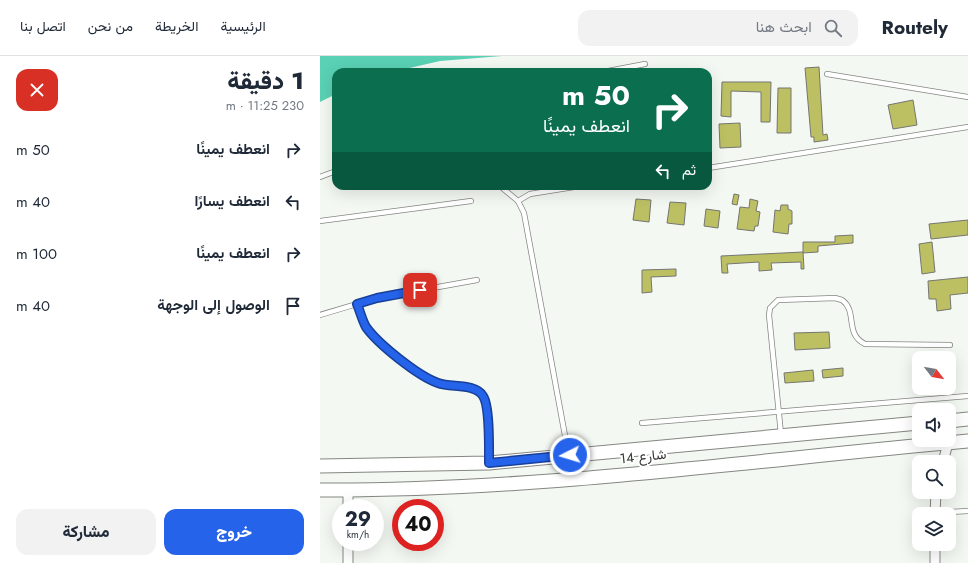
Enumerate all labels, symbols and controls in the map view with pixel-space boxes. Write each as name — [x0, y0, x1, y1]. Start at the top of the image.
search box — [578, 10, 858, 46]
text: Routely — [882, 14, 948, 41]
text: اتصل بنا — [20, 16, 66, 36]
text: من نحن — [88, 16, 133, 36]
text: الخريطة — [155, 16, 198, 36]
text: الرئيسية — [220, 16, 266, 36]
text: ابحث هنا — [756, 16, 812, 38]
icon: search — [822, 17, 844, 39]
text: 1 دقيقة — [227, 63, 304, 98]
button: close — [16, 69, 58, 111]
text: 50 m — [562, 75, 630, 116]
icon: right — [644, 84, 696, 136]
text: 230 m · 11:25 — [226, 96, 304, 115]
text: انعطف يمينًا — [543, 113, 630, 139]
text: انعطف يمينًا — [196, 138, 270, 160]
text: 50 m — [16, 139, 50, 161]
icon: right — [282, 139, 304, 161]
text: ثم — [682, 159, 696, 181]
icon: left — [652, 160, 674, 182]
text: انعطف يسارًا — [195, 190, 270, 212]
text: 40 m — [16, 191, 50, 213]
icon: left — [282, 191, 304, 213]
text: انعطف يمينًا — [196, 242, 270, 264]
text: 100 m — [16, 243, 57, 265]
icon: right — [282, 243, 304, 265]
pin — [403, 273, 437, 307]
icon: arrive — [409, 279, 431, 301]
text: الوصول إلى الوجهة — [157, 294, 270, 316]
text: 40 m — [16, 295, 50, 317]
icon: arrive — [282, 295, 304, 317]
north arrow — [912, 351, 956, 395]
map controls — [912, 351, 956, 551]
button: sound — [912, 403, 956, 447]
position arrow — [549, 434, 591, 476]
street label: شارع 14 — [619, 444, 667, 469]
button: search — [912, 455, 956, 499]
speed limit sign: 40 — [392, 499, 444, 551]
text: 29 — [345, 505, 371, 534]
button: layers — [912, 507, 956, 551]
button: مشاركة — [16, 509, 156, 555]
button: خروج — [164, 509, 304, 555]
text: km/h — [347, 527, 369, 542]

